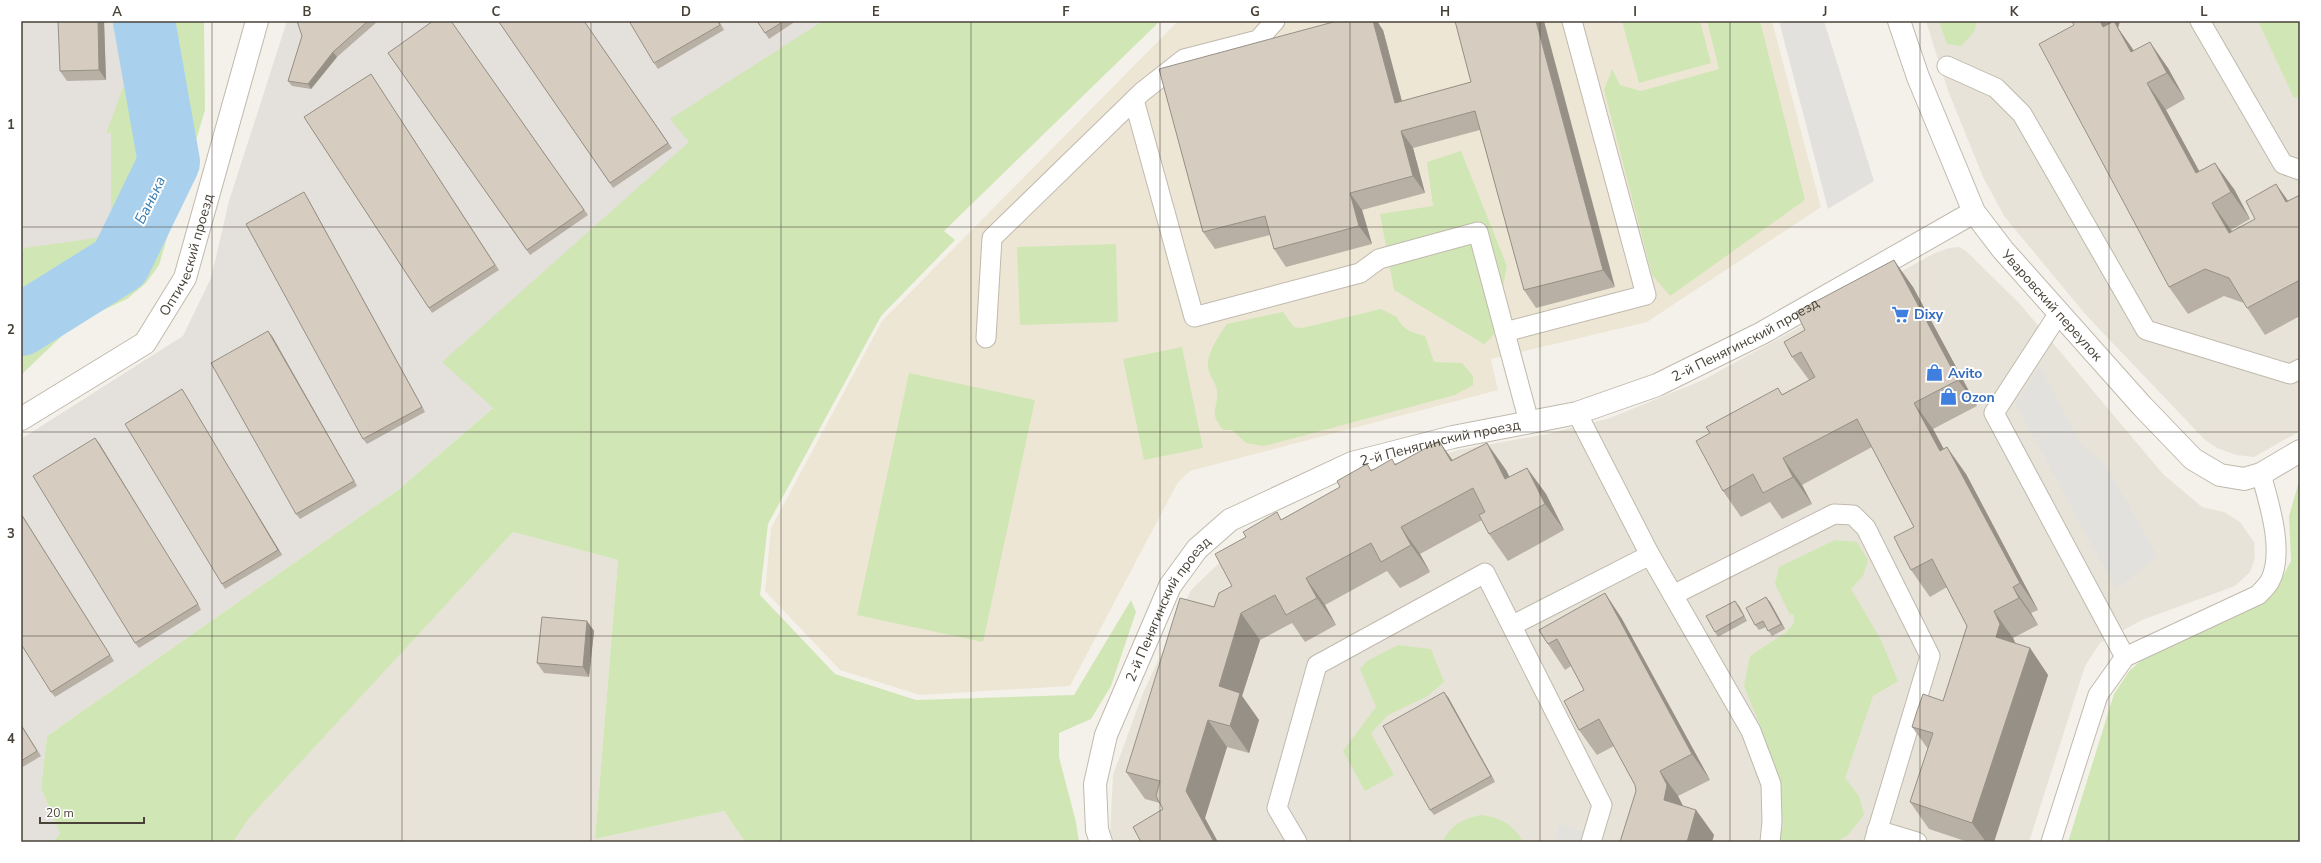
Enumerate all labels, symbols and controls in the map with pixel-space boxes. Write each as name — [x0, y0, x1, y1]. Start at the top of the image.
text: A — [112, 3, 122, 21]
text: B — [303, 3, 312, 21]
text: C — [492, 3, 501, 21]
text: D — [681, 3, 691, 21]
text: E — [872, 3, 880, 21]
text: F — [1062, 3, 1070, 21]
text: G — [1250, 3, 1260, 21]
text: H — [1440, 3, 1450, 21]
text: I — [1633, 3, 1637, 21]
text: J — [1822, 3, 1827, 21]
text: K — [2010, 3, 2019, 21]
text: L — [2200, 3, 2208, 21]
text: 1 — [7, 116, 15, 134]
water label: Банька — [130, 173, 170, 227]
street label: Оптический проезд — [154, 191, 218, 319]
street label: Уваровский переулок — [1997, 245, 2107, 365]
street label: 2-й Пенягинский проезд — [1668, 293, 1822, 386]
supermarket icon: Dixy — [1891, 304, 1911, 324]
place label: Dixy — [1914, 305, 1944, 324]
text: 2 — [7, 321, 15, 339]
shop icon: Avito — [1925, 363, 1945, 383]
place label: Avito — [1948, 364, 1982, 383]
shop icon: Ozon — [1938, 387, 1958, 407]
place label: Ozon — [1961, 388, 1995, 407]
street label: 2-й Пенягинский проезд — [1358, 415, 1522, 470]
text: 3 — [7, 525, 15, 543]
street label: 2-й Пенягинский проезд — [1121, 532, 1215, 684]
text: 4 — [7, 730, 15, 748]
scale bar — [40, 799, 144, 825]
text: 20 m — [46, 805, 74, 821]

